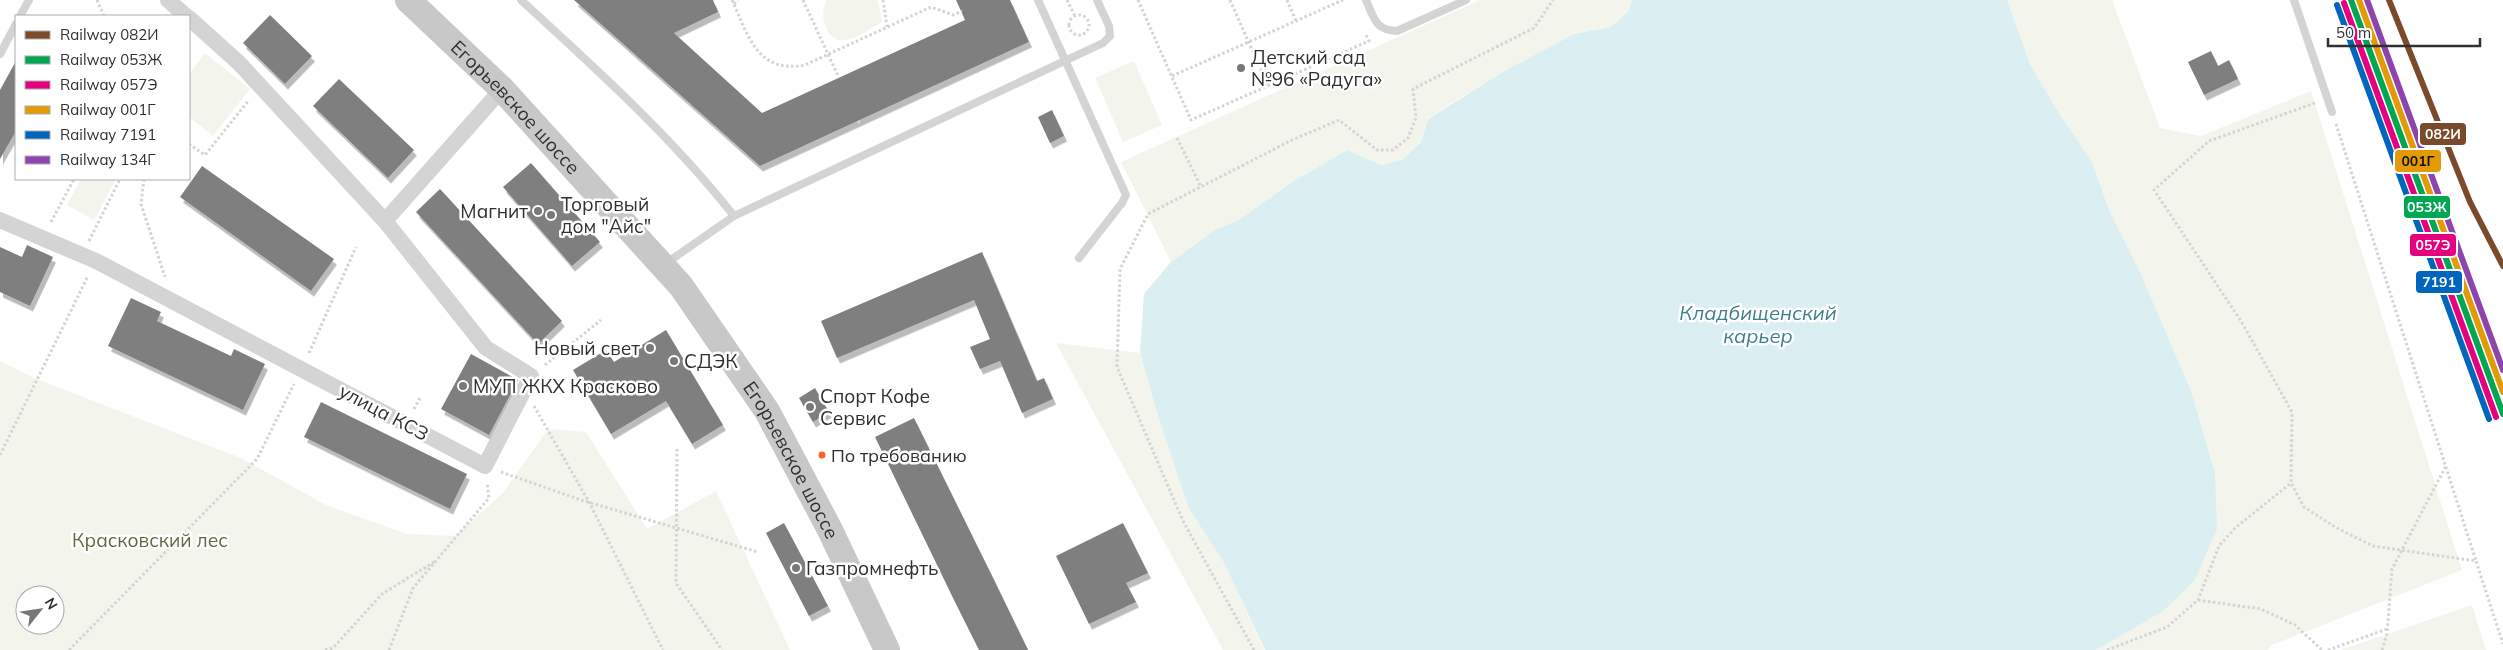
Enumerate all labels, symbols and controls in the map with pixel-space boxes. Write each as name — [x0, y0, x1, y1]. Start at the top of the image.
legend — [15, 15, 190, 180]
scale bar — [2328, 15, 2480, 47]
text: 50 m — [2336, 23, 2371, 42]
text: Railway 082И — [60, 25, 158, 44]
street label: Егорьевское шоссе — [446, 35, 585, 179]
place label: Детский сад №96 «Радуга» — [1251, 45, 1382, 91]
text: Railway 053Ж — [60, 50, 162, 69]
marker: Детский сад №96 «Радуга» — [1235, 62, 1247, 74]
text: Railway 057Э — [60, 75, 158, 94]
text: Railway 001Г — [60, 100, 156, 119]
line badge: 082И — [2419, 122, 2467, 146]
text: Railway 7191 — [60, 125, 156, 144]
text: 082И — [2425, 125, 2461, 143]
line badge: 001Г — [2394, 149, 2442, 173]
text: Railway 134Г — [60, 150, 156, 169]
text: 001Г — [2401, 152, 2435, 170]
place label: Торговый дом "Айс" — [561, 192, 651, 238]
line badge: 053Ж — [2403, 195, 2451, 219]
text: 053Ж — [2407, 198, 2447, 216]
place label: Магнит — [460, 199, 528, 223]
marker: Магнит — [532, 205, 544, 217]
marker: Торговый дом "Айс" — [545, 209, 557, 221]
line badge: 057Э — [2409, 233, 2457, 257]
text: 057Э — [2416, 236, 2450, 254]
line badge: 7191 — [2415, 270, 2463, 294]
text: 7191 — [2422, 273, 2456, 291]
water label: Кладбищенский карьер — [1679, 300, 1837, 348]
place label: Новый свет — [534, 336, 640, 360]
marker: Новый свет — [644, 342, 656, 354]
place label: СДЭК — [684, 349, 738, 373]
marker: СДЭК — [668, 355, 680, 367]
place label: МУП ЖКХ Красково — [473, 374, 658, 398]
street label: Егорьевское шоссе — [738, 376, 844, 543]
street label: улица КСЗ — [335, 378, 433, 446]
marker: МУП ЖКХ Красково — [457, 380, 469, 392]
place label: Спорт Кофе Сервис — [820, 384, 930, 430]
marker: Спорт Кофе Сервис — [804, 401, 816, 413]
place label: По требованию — [831, 444, 967, 467]
marker: По требованию — [817, 450, 827, 460]
park label: Красковский лес — [72, 528, 228, 552]
place label: Газпромнефть — [806, 556, 938, 580]
marker: Газпромнефть — [790, 562, 802, 574]
north arrow — [15, 585, 65, 635]
text: N — [41, 594, 62, 613]

